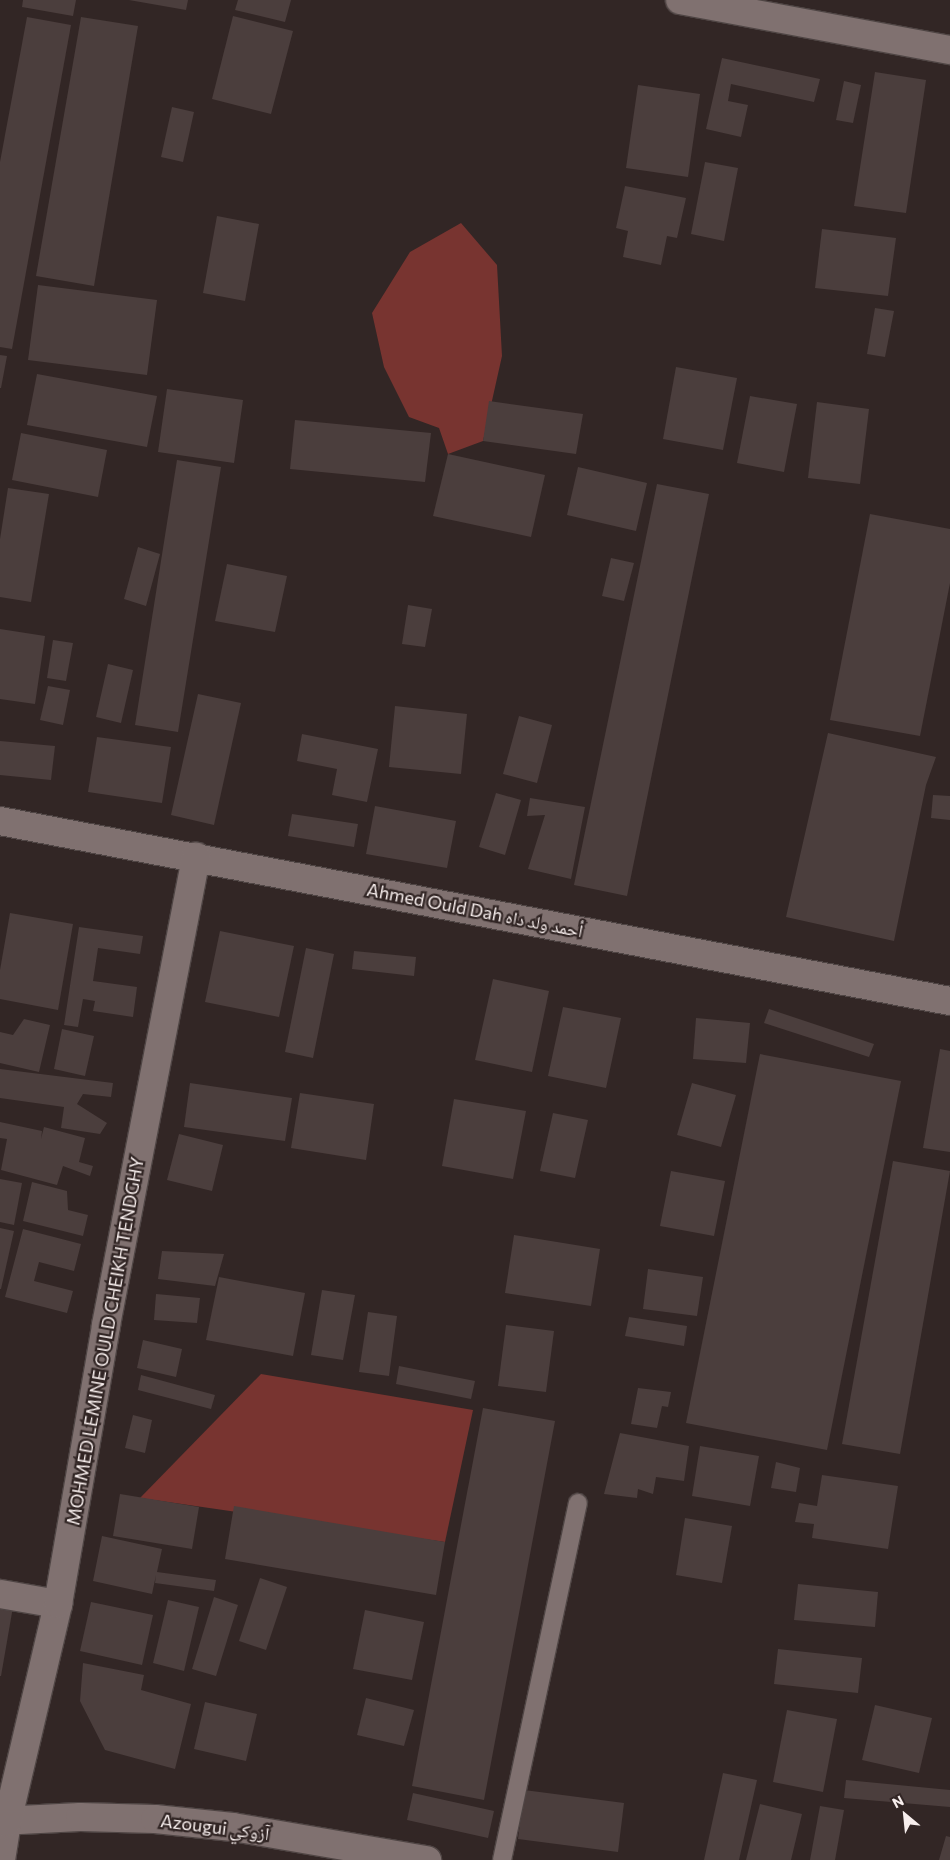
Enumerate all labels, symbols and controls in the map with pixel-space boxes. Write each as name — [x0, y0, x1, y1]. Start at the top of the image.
street label: Ahmed Ould Dah أحمد ولد داه — [365, 878, 585, 942]
street label: MOHMED LEMINE OULD CHEIKH TENDGHY — [62, 1155, 148, 1527]
north arrow — [880, 1790, 930, 1840]
text: N — [889, 1791, 906, 1811]
street label: Azougui آزوكي — [159, 1810, 271, 1844]

